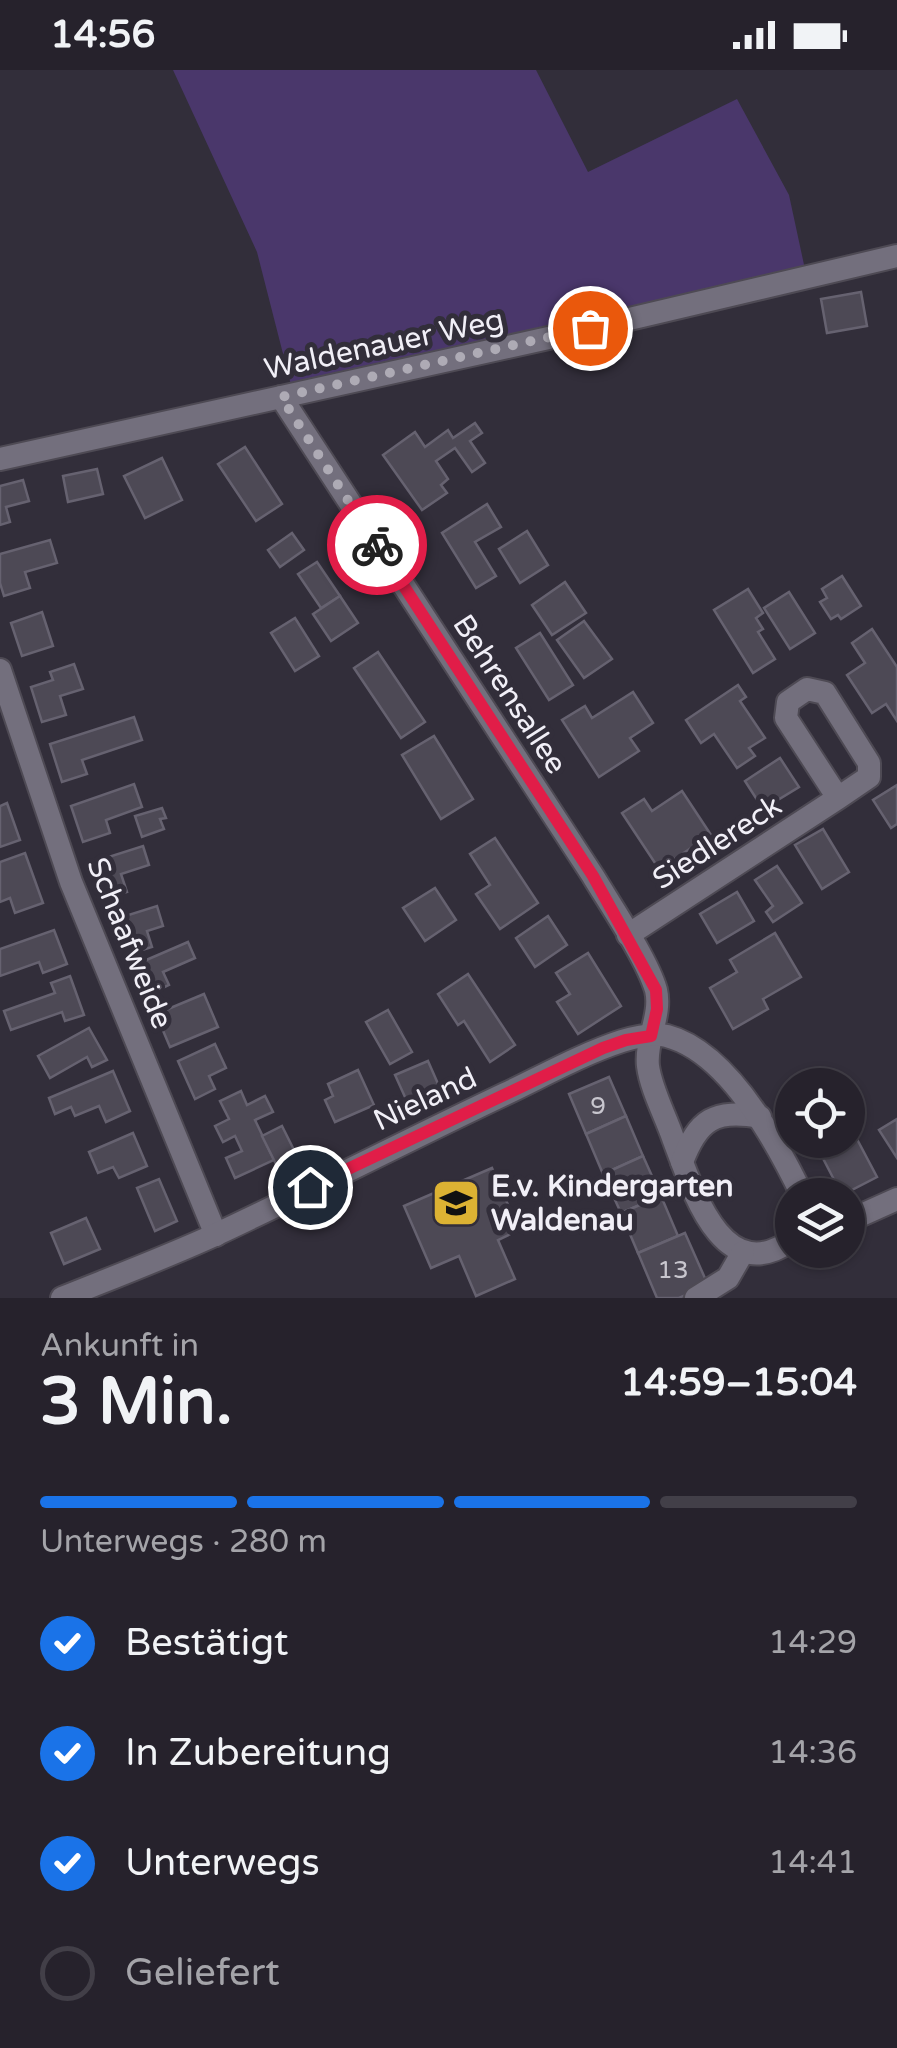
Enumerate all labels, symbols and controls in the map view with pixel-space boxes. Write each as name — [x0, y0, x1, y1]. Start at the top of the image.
text: 14:56 — [50, 12, 155, 58]
pin — [548, 286, 633, 371]
street label: Waldenauer Weg — [261, 301, 507, 388]
icon: bag — [563, 301, 618, 356]
courier — [327, 495, 427, 595]
icon: bike — [350, 518, 405, 573]
street label: Behrensallee — [444, 608, 575, 781]
street label: Siedlereck — [646, 787, 789, 898]
street label: Schaafweide — [78, 852, 181, 1034]
street label: Nieland — [368, 1059, 483, 1139]
map controls — [775, 1068, 865, 1268]
button: locate — [775, 1068, 865, 1158]
house number: 9 — [590, 1091, 606, 1121]
pin — [268, 1145, 353, 1230]
icon: home — [283, 1160, 338, 1215]
place label: E.v. Kindergarten Waldenau — [491, 1168, 734, 1239]
school or university icon: E.v. Kindergarten Waldenau — [430, 1177, 482, 1229]
button: layers — [775, 1178, 865, 1268]
house number: 13 — [657, 1255, 689, 1285]
text: Ankunft in — [40, 1327, 199, 1365]
text: 14:59–15:04 — [620, 1360, 857, 1406]
text: 3 Min. — [40, 1363, 233, 1442]
text: Unterwegs · 280 m — [40, 1523, 327, 1561]
icon: check — [40, 1616, 95, 1671]
text: Bestätigt — [125, 1620, 289, 1666]
text: 14:29 — [768, 1624, 857, 1662]
icon: check — [40, 1726, 95, 1781]
text: In Zubereitung — [125, 1730, 391, 1776]
text: 14:36 — [768, 1734, 857, 1772]
icon: check — [40, 1836, 95, 1891]
text: Unterwegs — [125, 1840, 320, 1886]
text: 14:41 — [768, 1844, 857, 1882]
text: Geliefert — [125, 1950, 280, 1996]

